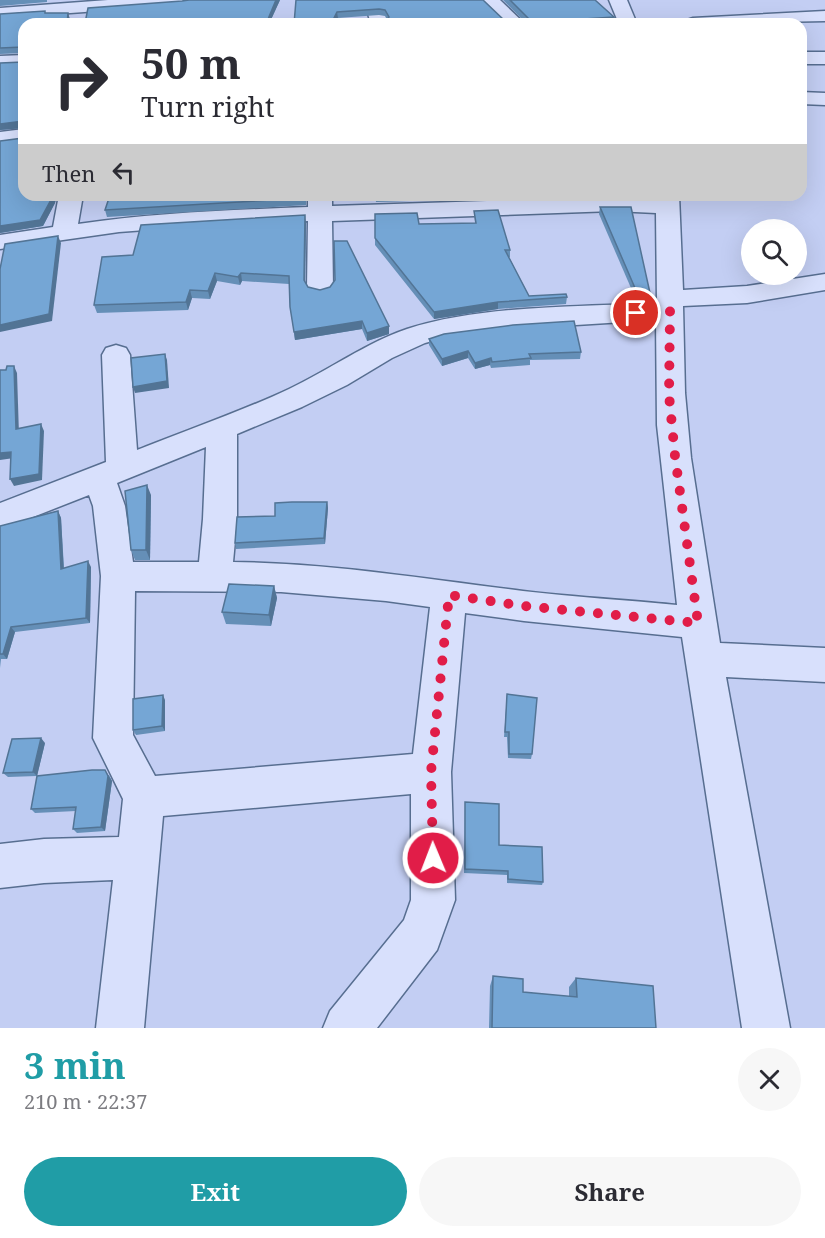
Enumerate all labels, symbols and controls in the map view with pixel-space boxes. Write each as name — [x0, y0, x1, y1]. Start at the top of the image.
text: 50 m — [141, 34, 241, 91]
icon: right — [42, 42, 120, 120]
text: Turn right — [141, 88, 274, 125]
icon: left — [107, 156, 140, 189]
text: Then — [42, 158, 95, 188]
map controls — [741, 219, 807, 285]
button: search — [741, 219, 807, 285]
pin — [610, 287, 661, 338]
icon: arrive — [619, 296, 652, 329]
position arrow — [401, 826, 465, 890]
text: 3 min — [24, 1041, 126, 1090]
button: close — [738, 1048, 801, 1111]
text: 210 m · 22:37 — [24, 1088, 147, 1115]
button: Exit — [24, 1157, 407, 1226]
button: Share — [419, 1157, 801, 1226]

